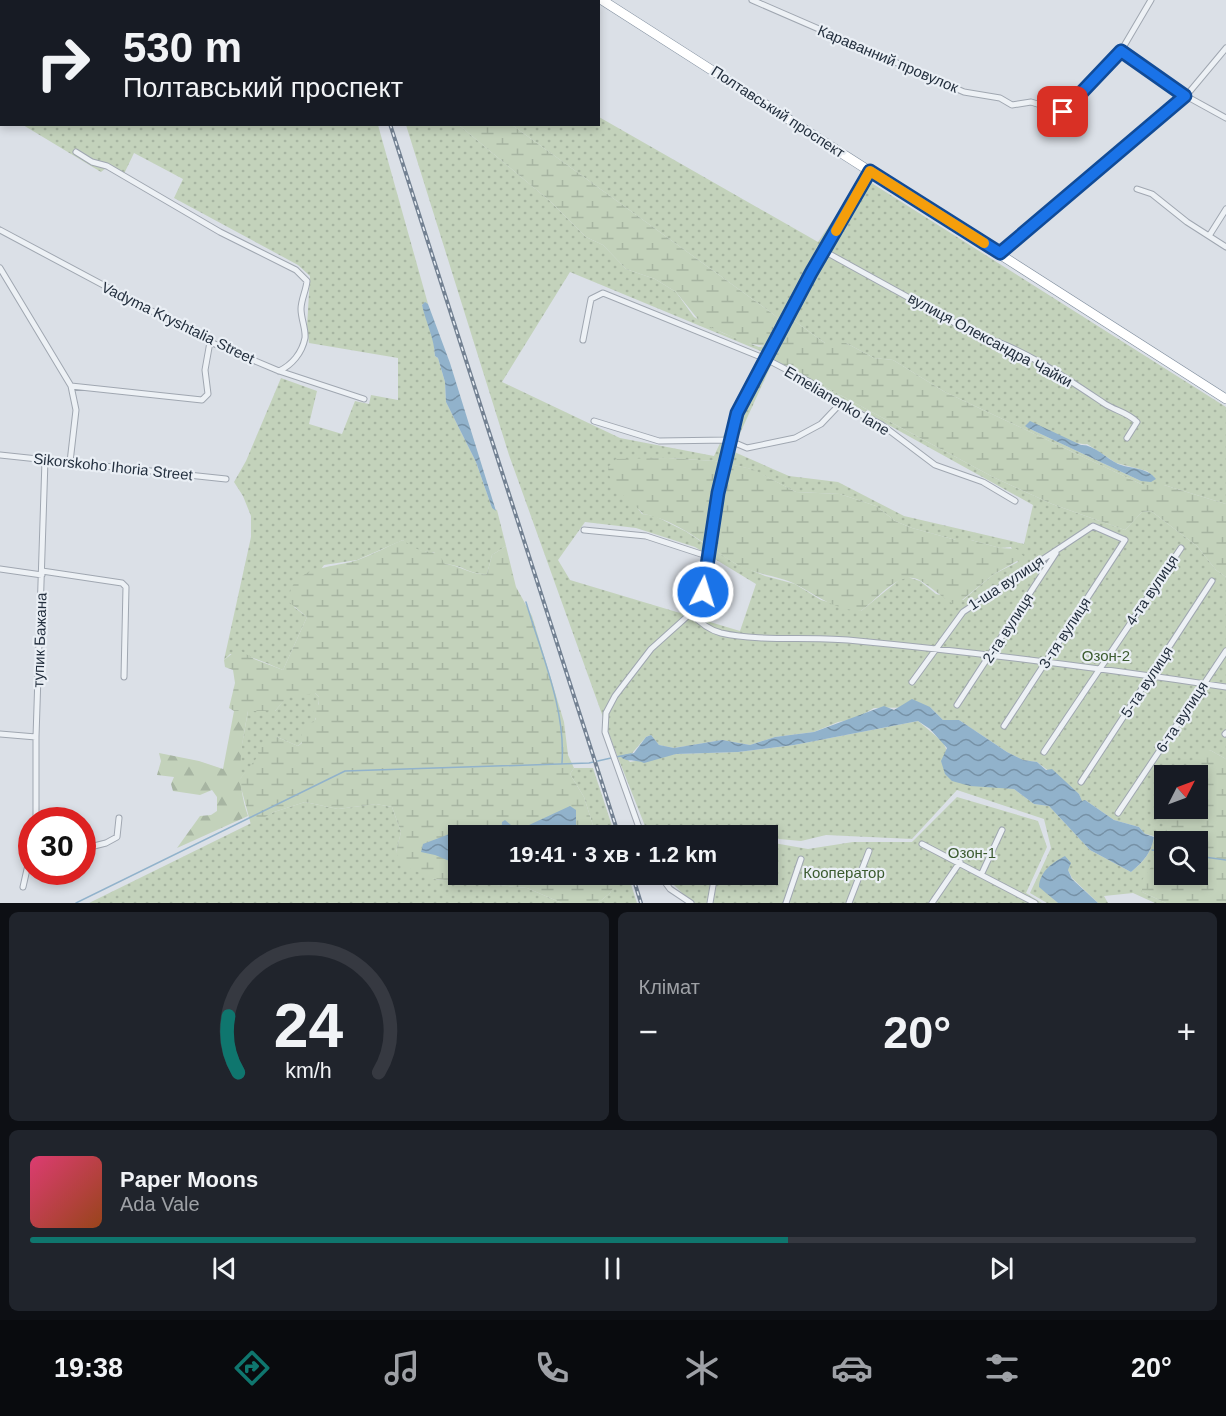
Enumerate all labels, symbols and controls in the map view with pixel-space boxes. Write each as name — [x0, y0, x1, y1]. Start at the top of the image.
street label: Караванний провулок — [815, 21, 961, 96]
icon: right — [24, 24, 102, 102]
text: 530 m — [123, 24, 242, 71]
street label: Полтавський проспект — [708, 62, 848, 161]
text: Полтавський проспект — [123, 73, 403, 103]
pin — [1037, 86, 1088, 137]
icon: arrive — [1046, 95, 1079, 128]
street label: Vadyma Kryshtalia Street — [99, 278, 258, 367]
street label: вулиця Олександра Чайки — [905, 289, 1075, 390]
street label: Emelianenko lane — [782, 363, 893, 439]
street label: Sikorskoho Ihoria Street — [33, 450, 194, 483]
street label: 4-та вулиця — [1122, 551, 1181, 628]
street label: 1-ша вулиця — [965, 552, 1047, 613]
position arrow — [671, 560, 735, 624]
street label: 2-га вулиця — [979, 590, 1036, 666]
street label: тупик Бажана — [29, 592, 50, 688]
street label: 3-тя вулиця — [1035, 594, 1094, 671]
street label: 5-та вулиця — [1117, 643, 1176, 720]
park label: Озон-2 — [1082, 647, 1130, 664]
street label: 6-та вулиця — [1152, 678, 1211, 755]
north arrow — [1154, 765, 1208, 819]
map controls — [1154, 765, 1208, 885]
speed limit sign: 30 — [18, 807, 96, 885]
button: search — [1154, 831, 1208, 885]
text: 19:41 · 3 хв · 1.2 km — [509, 842, 717, 867]
park label: Озон-1 — [948, 844, 996, 861]
park label: Кооператор — [803, 864, 885, 881]
text: Клімат — [639, 976, 700, 998]
text: 24 — [274, 991, 344, 1060]
text: 20° — [883, 1007, 951, 1058]
text: − — [639, 1013, 658, 1050]
text: + — [1177, 1013, 1196, 1050]
text: km/h — [286, 1060, 332, 1084]
text: Paper Moons — [120, 1167, 258, 1192]
text: Ada Vale — [120, 1193, 200, 1215]
icon: previous — [208, 1252, 241, 1285]
icon: pause — [596, 1252, 629, 1285]
icon: next — [985, 1252, 1018, 1285]
icon: directions — [231, 1347, 273, 1389]
icon: music — [381, 1347, 423, 1389]
icon: phone — [531, 1347, 573, 1389]
icon: climate — [681, 1347, 723, 1389]
icon: car — [831, 1347, 873, 1389]
icon: filters — [981, 1347, 1023, 1389]
text: 19:38 — [54, 1353, 123, 1383]
text: 20° — [1131, 1353, 1172, 1383]

